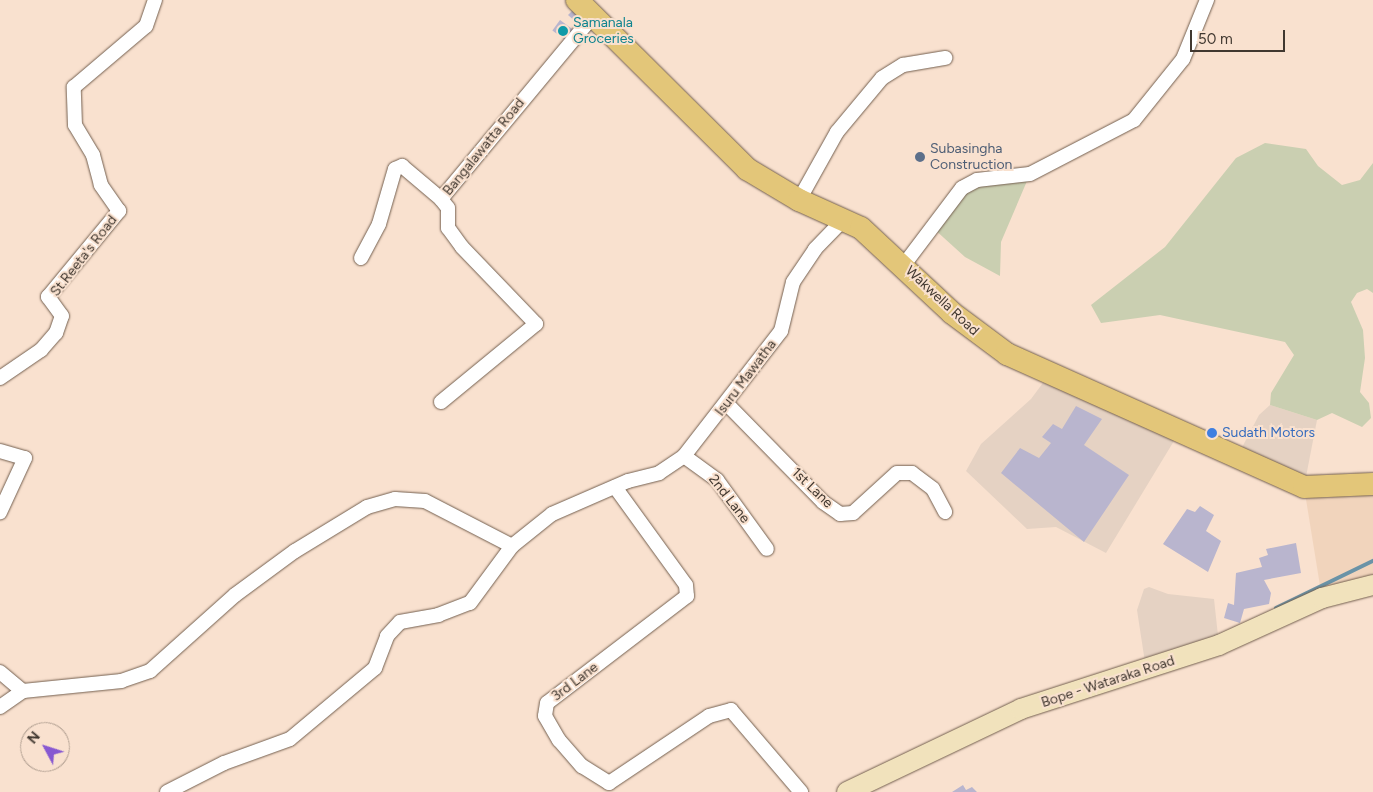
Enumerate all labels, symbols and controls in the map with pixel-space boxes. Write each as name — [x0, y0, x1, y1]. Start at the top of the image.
place label: Samanala Groceries — [573, 15, 634, 48]
scale bar — [1193, 20, 1288, 52]
marker: Samanala Groceries — [557, 25, 569, 37]
text: 50 m — [1198, 30, 1233, 48]
street label: Bangalawatta Road — [440, 95, 528, 199]
place label: Subasingha Construction — [930, 141, 1012, 174]
marker: Subasingha Construction — [914, 151, 926, 163]
street label: St.Reeta's Road — [47, 212, 121, 300]
street label: Wakwella Road — [902, 263, 982, 339]
street label: Isuru Mawatha — [712, 337, 780, 419]
place label: Sudath Motors — [1222, 425, 1315, 441]
marker: Sudath Motors — [1206, 427, 1218, 439]
street label: 1st Lane — [788, 464, 836, 512]
street label: 2nd Lane — [705, 471, 753, 527]
street label: Bope - Wataraka Road — [1039, 653, 1177, 711]
street label: 3rd Lane — [548, 659, 602, 705]
north arrow — [20, 722, 70, 772]
text: N — [24, 728, 44, 747]

